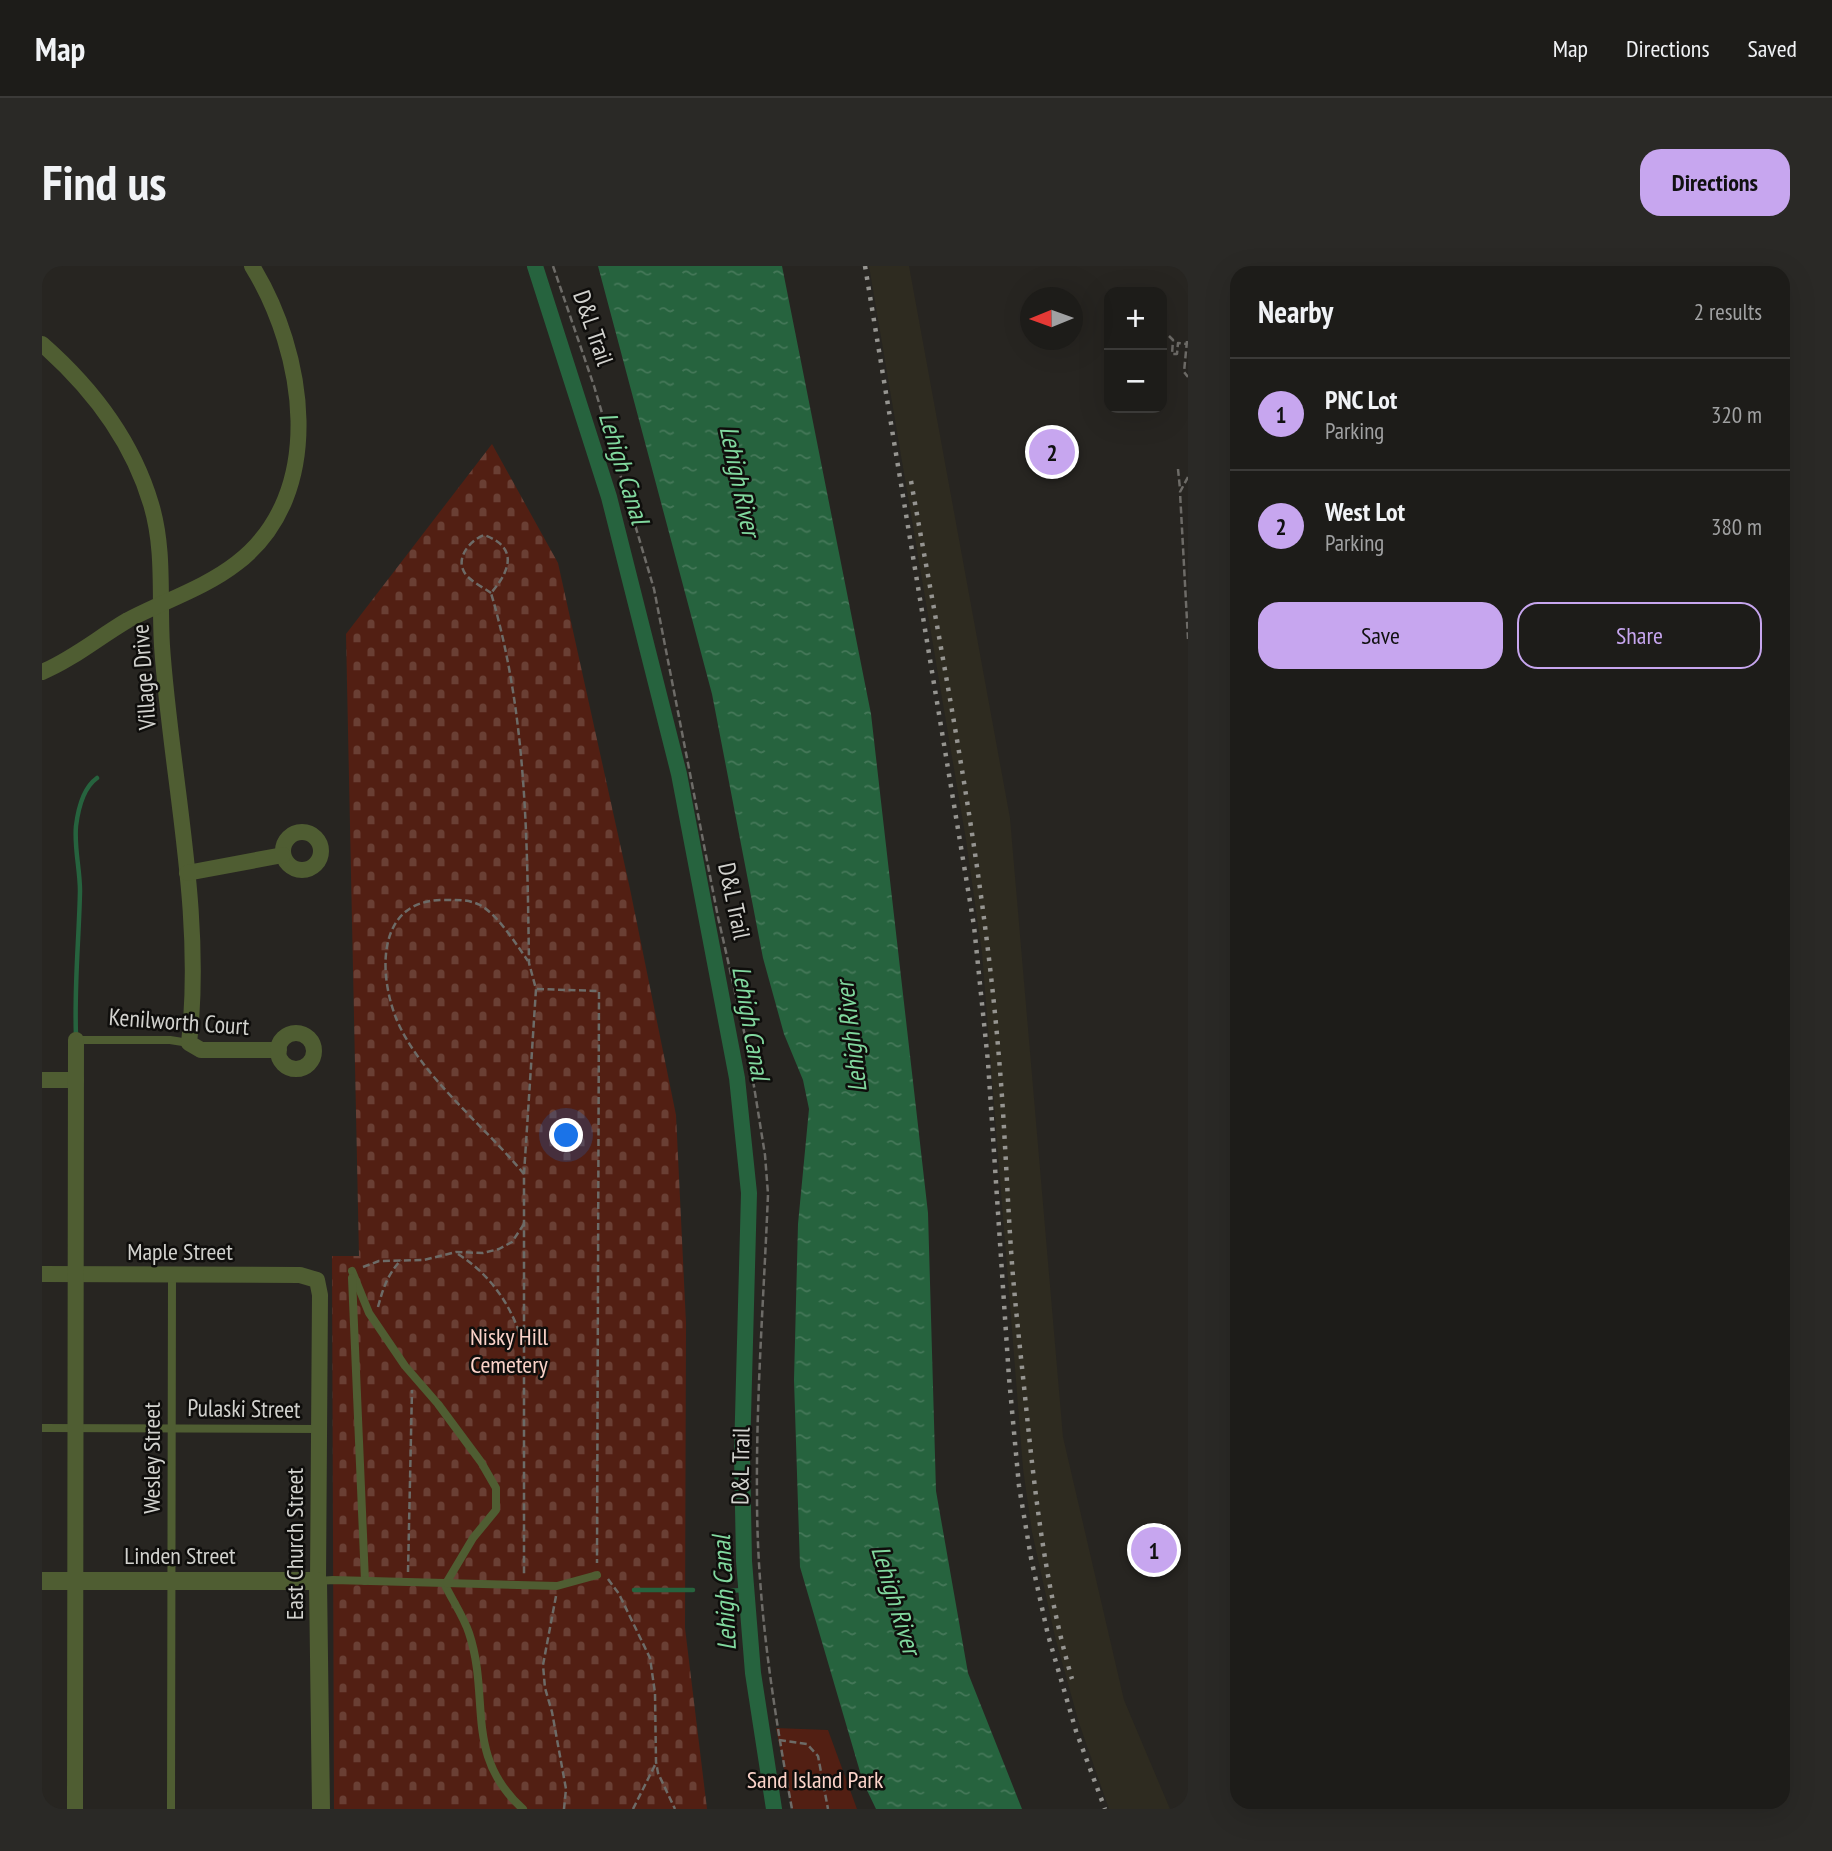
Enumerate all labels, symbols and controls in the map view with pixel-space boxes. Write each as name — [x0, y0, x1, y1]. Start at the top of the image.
text: Map — [35, 27, 85, 70]
text: Map — [1553, 33, 1588, 64]
text: Directions — [1626, 33, 1710, 64]
text: Saved — [1748, 33, 1797, 64]
button: Directions — [1640, 149, 1790, 216]
text: Find us — [42, 150, 166, 214]
street label: D&L Trail — [566, 286, 621, 370]
north arrow — [1020, 287, 1083, 350]
map controls — [1104, 287, 1167, 413]
button: + — [1104, 287, 1167, 350]
text: Nearby — [1258, 292, 1333, 331]
text: 2 results — [1694, 297, 1762, 326]
button: − — [1104, 350, 1167, 413]
text: PNC Lot — [1325, 383, 1397, 416]
text: 1 — [1276, 400, 1287, 429]
text: 320 m — [1711, 400, 1762, 429]
water label: Lehigh Canal — [592, 408, 658, 531]
text: Parking — [1325, 416, 1384, 445]
water label: Lehigh River — [713, 423, 769, 543]
pin: 2 — [1029, 426, 1075, 478]
text: West Lot — [1325, 495, 1405, 528]
text: 2 — [1276, 512, 1287, 541]
text: 380 m — [1711, 512, 1762, 541]
text: Parking — [1325, 528, 1384, 557]
button: Save — [1258, 602, 1503, 669]
button: Share — [1517, 602, 1762, 669]
street label: Village Drive — [124, 623, 163, 732]
street label: D&L Trail — [711, 860, 758, 942]
water label: Lehigh Canal — [725, 963, 778, 1086]
water label: Lehigh River — [827, 976, 874, 1095]
street label: Kenilworth Court — [108, 1001, 251, 1042]
your location — [549, 1118, 583, 1152]
street label: Maple Street — [127, 1236, 233, 1267]
park label: Nisky Hill Cemetery — [470, 1321, 549, 1380]
street label: Pulaski Street — [187, 1392, 301, 1425]
street label: Wesley Street — [136, 1402, 167, 1514]
street label: D&L Trail — [724, 1427, 757, 1505]
street label: East Church Street — [279, 1468, 310, 1620]
pin: 1 — [1131, 1524, 1177, 1576]
water label: Lehigh Canal — [704, 1532, 743, 1652]
street label: Linden Street — [124, 1540, 236, 1571]
water label: Lehigh River — [864, 1542, 930, 1662]
park label: Sand Island Park — [747, 1764, 884, 1795]

